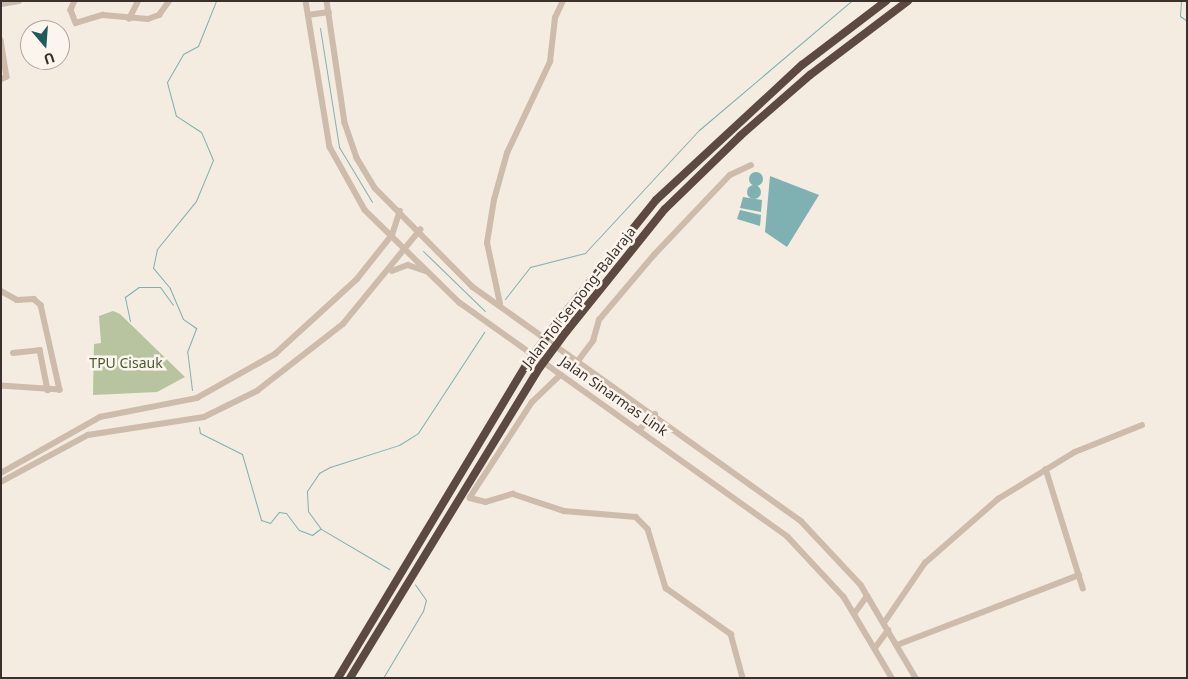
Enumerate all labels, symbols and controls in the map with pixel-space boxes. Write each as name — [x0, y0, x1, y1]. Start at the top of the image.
north arrow — [20, 20, 70, 70]
text: U — [42, 48, 57, 69]
street label: Jalan Tol Serpong–Balaraja — [519, 223, 639, 371]
street label: Jalan Sinarmas Link — [557, 353, 671, 439]
park label: TPU Cisauk — [89, 355, 163, 371]

